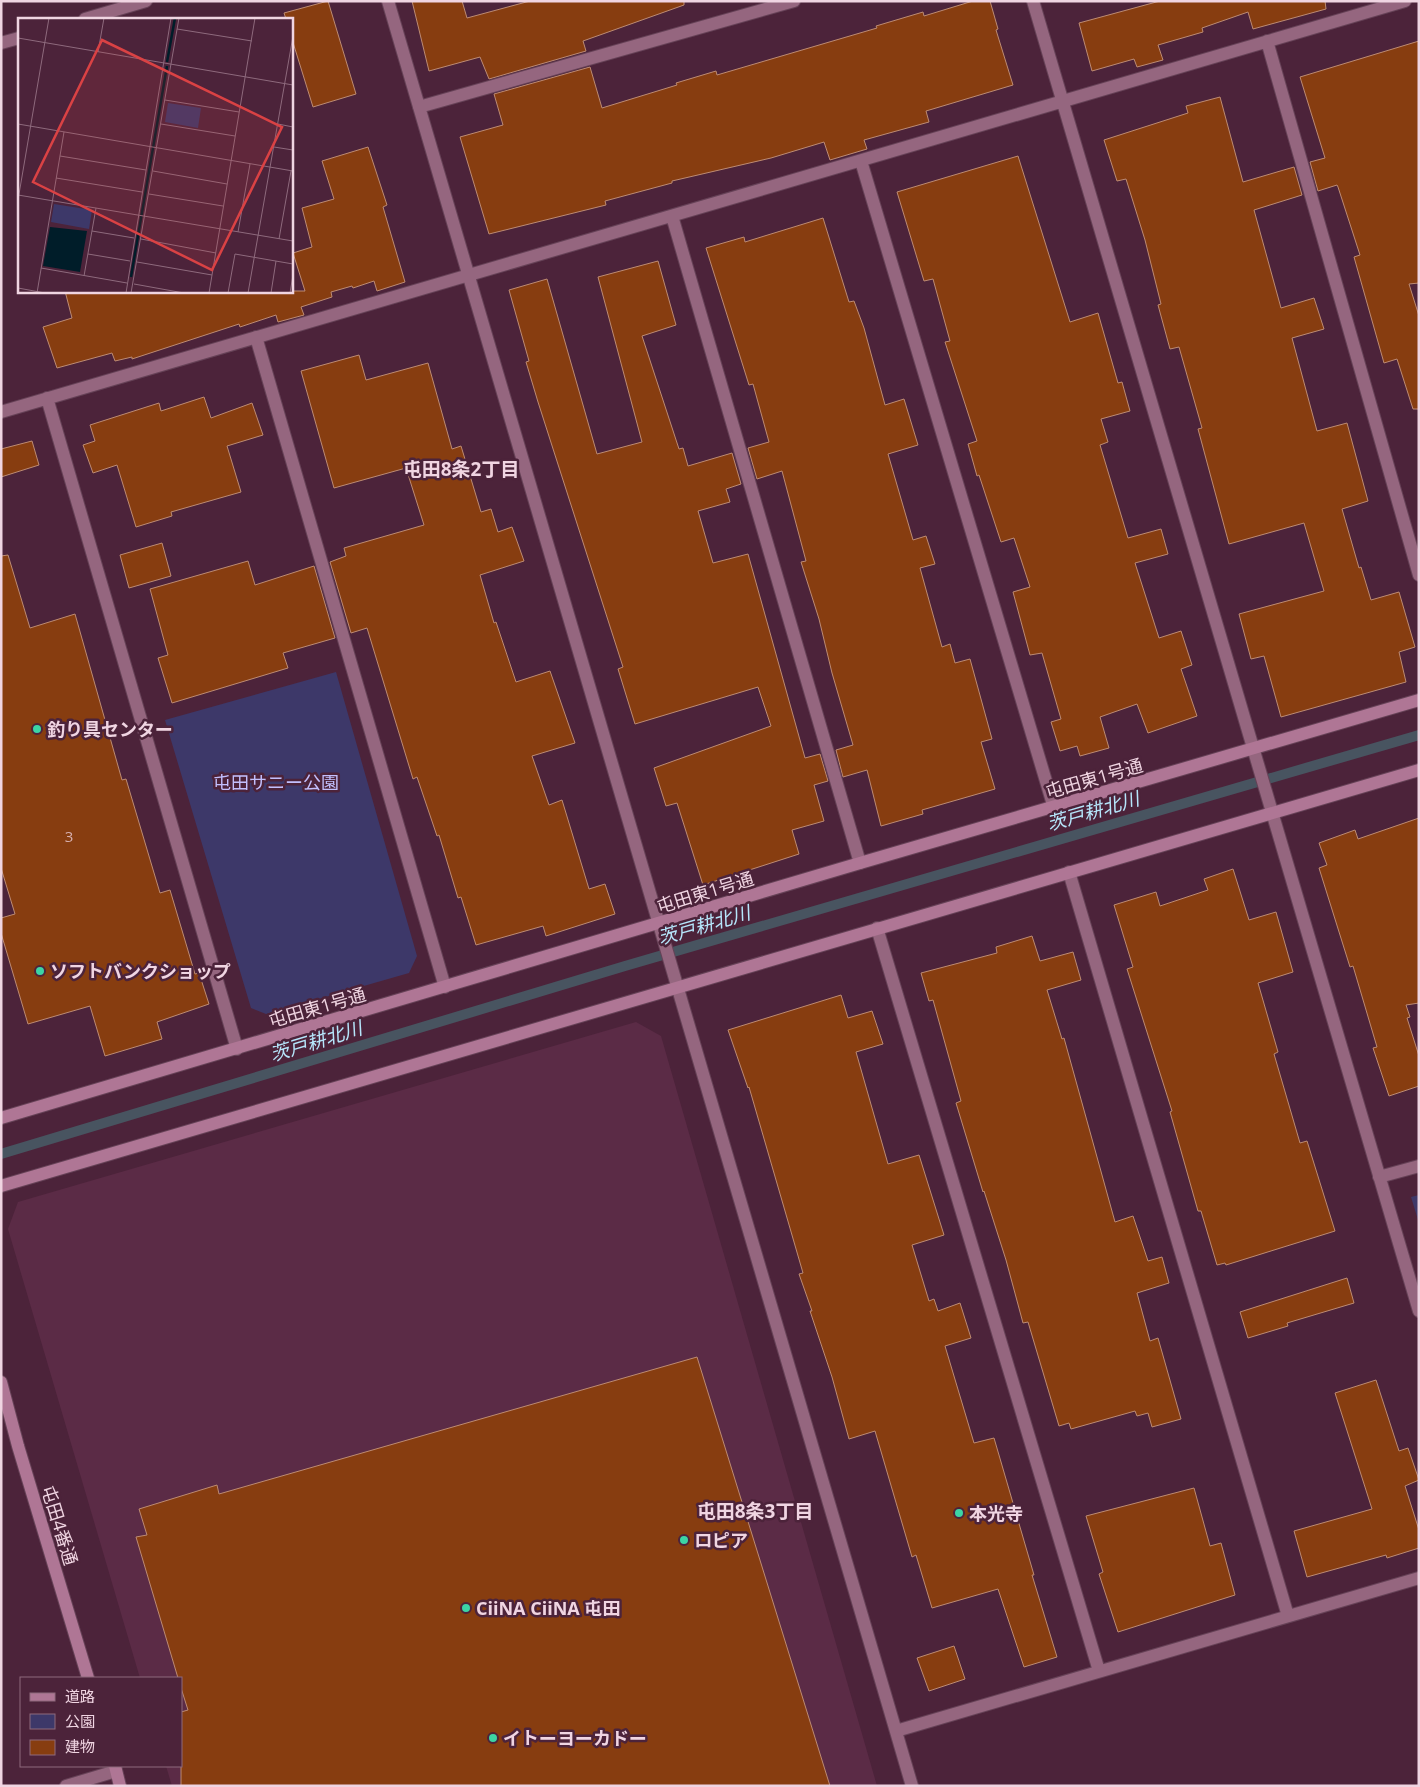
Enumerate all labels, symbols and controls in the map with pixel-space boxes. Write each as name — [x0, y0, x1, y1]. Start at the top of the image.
inset map — [18, 18, 292, 292]
district label: 屯田8条2丁目 — [403, 456, 519, 482]
place label: 釣り具センター — [47, 717, 173, 741]
marker: 釣り具センター — [31, 723, 43, 735]
street label: 屯田東1号通 — [1042, 753, 1146, 803]
park label: 屯田サニー公園 — [213, 770, 339, 794]
water label: 茨戸耕北川 — [1044, 785, 1144, 837]
house number: 3 — [65, 826, 73, 846]
street label: 屯田東1号通 — [654, 866, 756, 918]
water label: 茨戸耕北川 — [655, 899, 755, 951]
place label: ソフトバンクショップ — [50, 959, 231, 983]
marker: ソフトバンクショップ — [34, 965, 46, 977]
street label: 屯田東1号通 — [265, 982, 369, 1032]
water label: 茨戸耕北川 — [267, 1014, 367, 1067]
street label: 屯田4番通 — [36, 1482, 84, 1568]
district label: 屯田8条3丁目 — [697, 1498, 813, 1524]
place label: 本光寺 — [969, 1501, 1023, 1525]
marker: 本光寺 — [953, 1507, 965, 1519]
place label: ロピア — [694, 1528, 748, 1552]
marker: ロピア — [678, 1534, 690, 1546]
place label: CiiNA CiiNA 屯田 — [476, 1596, 620, 1620]
marker: CiiNA CiiNA 屯田 — [460, 1602, 472, 1614]
legend — [20, 1677, 182, 1767]
text: 道路 — [65, 1686, 95, 1706]
text: 公園 — [65, 1711, 95, 1731]
place label: イトーヨーカドー — [503, 1726, 647, 1750]
marker: イトーヨーカドー — [487, 1732, 499, 1744]
text: 建物 — [65, 1736, 95, 1756]

